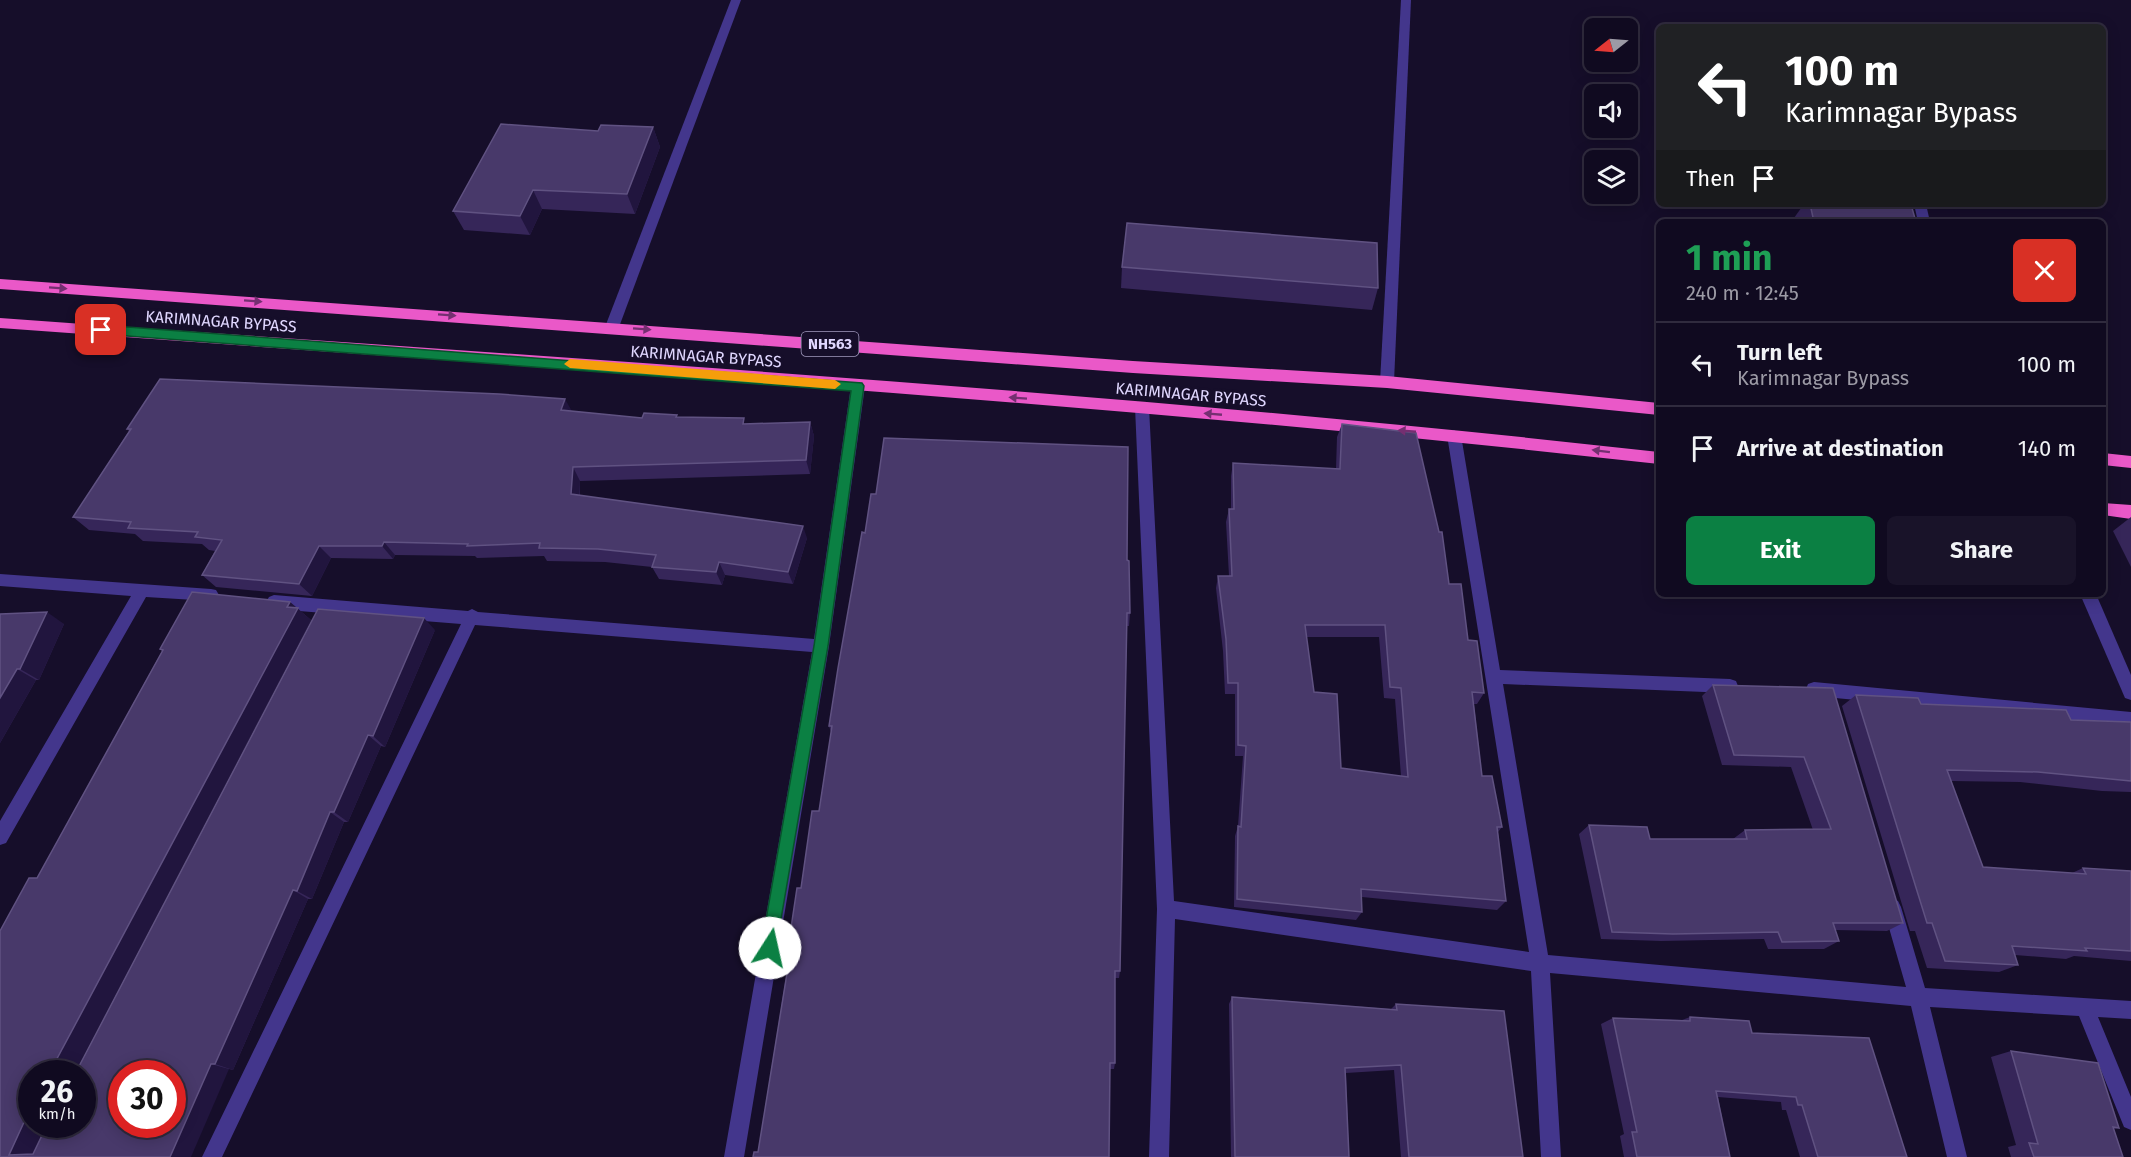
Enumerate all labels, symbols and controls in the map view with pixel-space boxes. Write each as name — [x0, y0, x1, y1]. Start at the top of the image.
north arrow — [1584, 18, 1638, 72]
map controls — [1584, 18, 1638, 204]
text: 100 m — [1785, 46, 1899, 96]
icon: left — [1686, 48, 1764, 126]
button: sound — [1584, 84, 1638, 138]
text: Karimnagar Bypass — [1785, 97, 2017, 129]
button: layers — [1584, 150, 1638, 204]
icon: arrive — [1747, 162, 1780, 195]
text: Then — [1686, 165, 1735, 192]
text: 1 min — [1686, 236, 1773, 280]
button: close — [2013, 239, 2076, 302]
text: 240 m · 12:45 — [1686, 281, 1799, 305]
one-way arrow — [49, 283, 68, 292]
one-way arrow — [243, 297, 262, 306]
pin — [75, 304, 126, 355]
street label: KARIMNAGAR BYPASS — [145, 307, 297, 336]
one-way arrow — [438, 310, 457, 320]
icon: arrive — [84, 313, 117, 346]
one-way arrow — [632, 324, 651, 334]
road number: NH563 — [802, 332, 858, 356]
text: Turn left — [1737, 339, 1822, 366]
street label: KARIMNAGAR BYPASS — [630, 342, 782, 371]
icon: left — [1686, 348, 1719, 381]
text: 100 m — [2017, 351, 2076, 378]
text: Karimnagar Bypass — [1737, 366, 1909, 390]
street label: KARIMNAGAR BYPASS — [1115, 378, 1267, 411]
one-way arrow — [1009, 393, 1028, 403]
one-way arrow — [1203, 409, 1222, 419]
one-way arrow — [1397, 426, 1416, 435]
icon: arrive — [1686, 432, 1719, 465]
text: Arrive at destination — [1737, 435, 1944, 462]
text: 140 m — [2018, 435, 2076, 462]
one-way arrow — [1591, 447, 1610, 456]
button: Exit — [1686, 516, 1875, 585]
button: Share — [1887, 516, 2076, 585]
position arrow — [738, 916, 802, 980]
speed limit sign: 30 — [108, 1060, 186, 1138]
text: 26 — [41, 1074, 73, 1110]
text: km/h — [38, 1105, 76, 1123]

